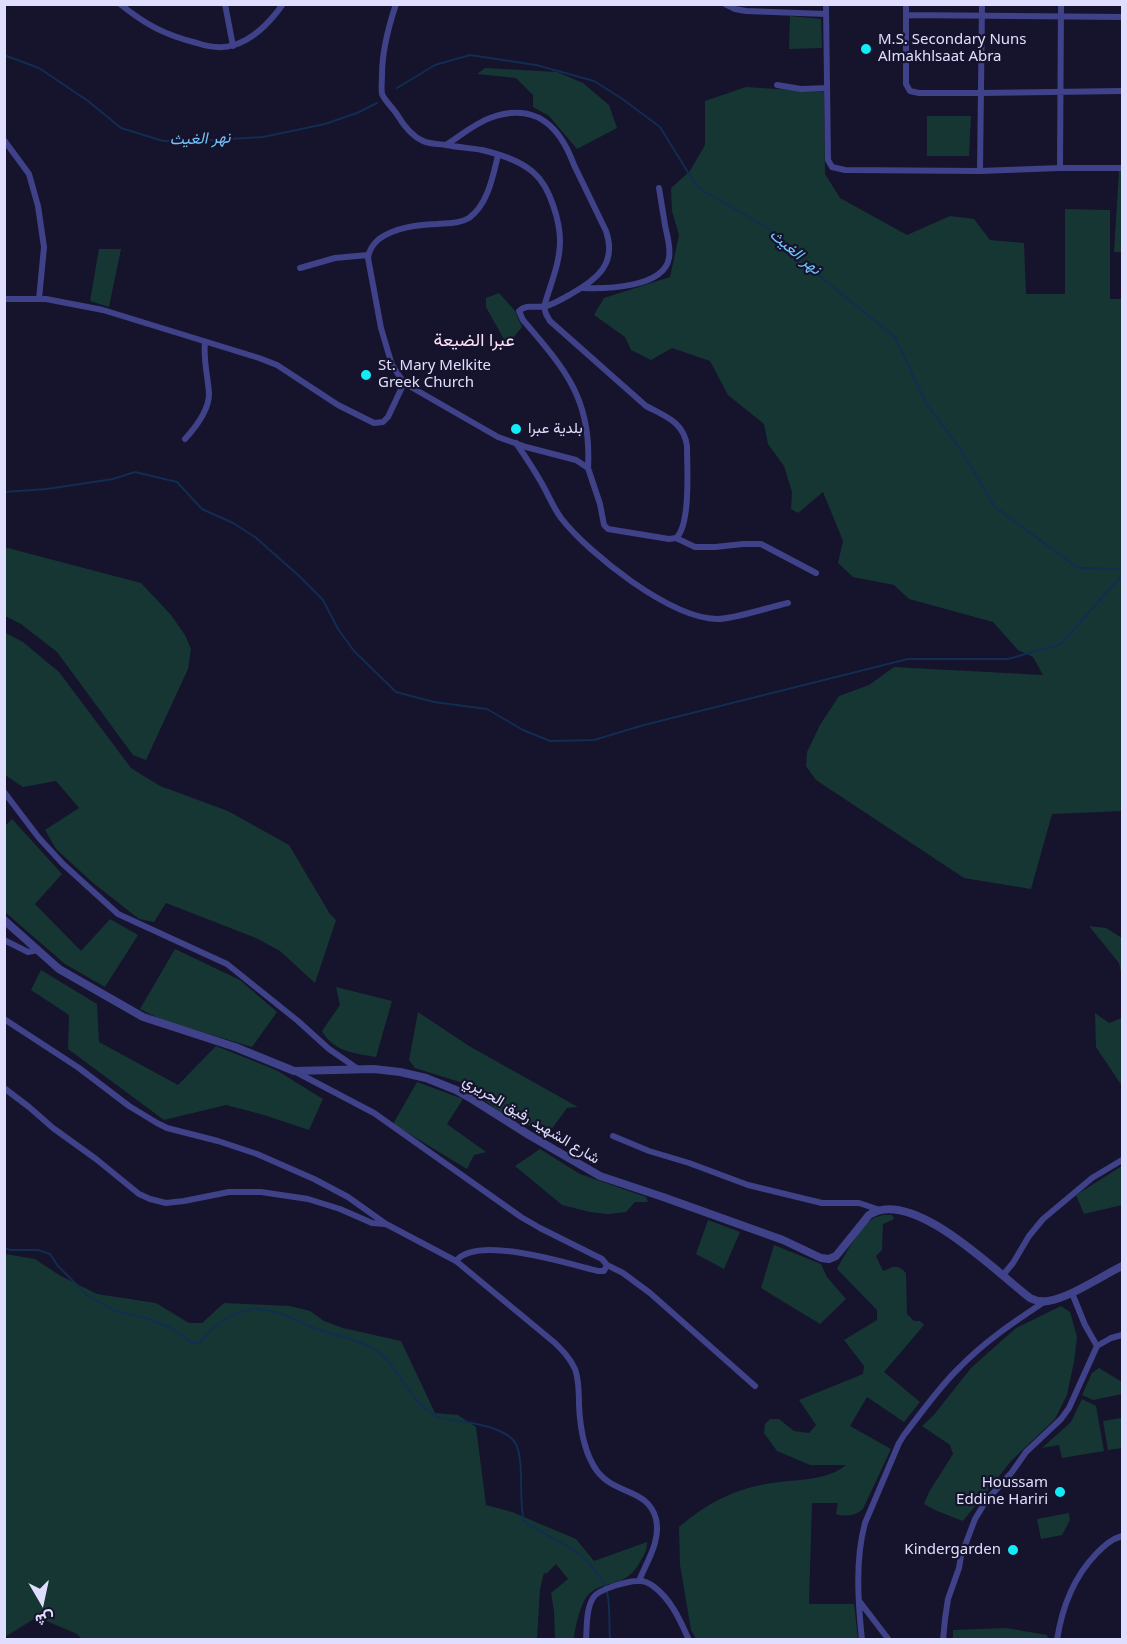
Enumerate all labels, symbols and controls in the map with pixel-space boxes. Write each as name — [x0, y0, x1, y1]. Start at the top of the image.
place label: M.S. Secondary Nuns Almakhlsaat Abra — [878, 31, 1027, 66]
marker: M.S. Secondary Nuns Almakhlsaat Abra — [859, 42, 873, 56]
water label: نهر الغيث — [169, 128, 231, 150]
water label: نهر الغيث — [765, 225, 825, 279]
district label: عبرا الضيعة — [433, 330, 515, 352]
place label: St. Mary Melkite Greek Church — [378, 357, 491, 392]
marker: St. Mary Melkite Greek Church — [359, 368, 373, 382]
place label: بلدية عبرا — [528, 420, 583, 438]
marker: بلدية عبرا — [509, 422, 523, 436]
street label: شارع الشهيد رفيق الحريري — [459, 1072, 603, 1168]
place label: Houssam Eddine Hariri — [956, 1474, 1048, 1509]
marker: Houssam Eddine Hariri — [1053, 1485, 1067, 1499]
place label: Kindergarden — [904, 1541, 1001, 1559]
marker: Kindergarden — [1006, 1543, 1020, 1557]
north arrow — [12, 1572, 72, 1632]
text: ش — [34, 1607, 56, 1632]

